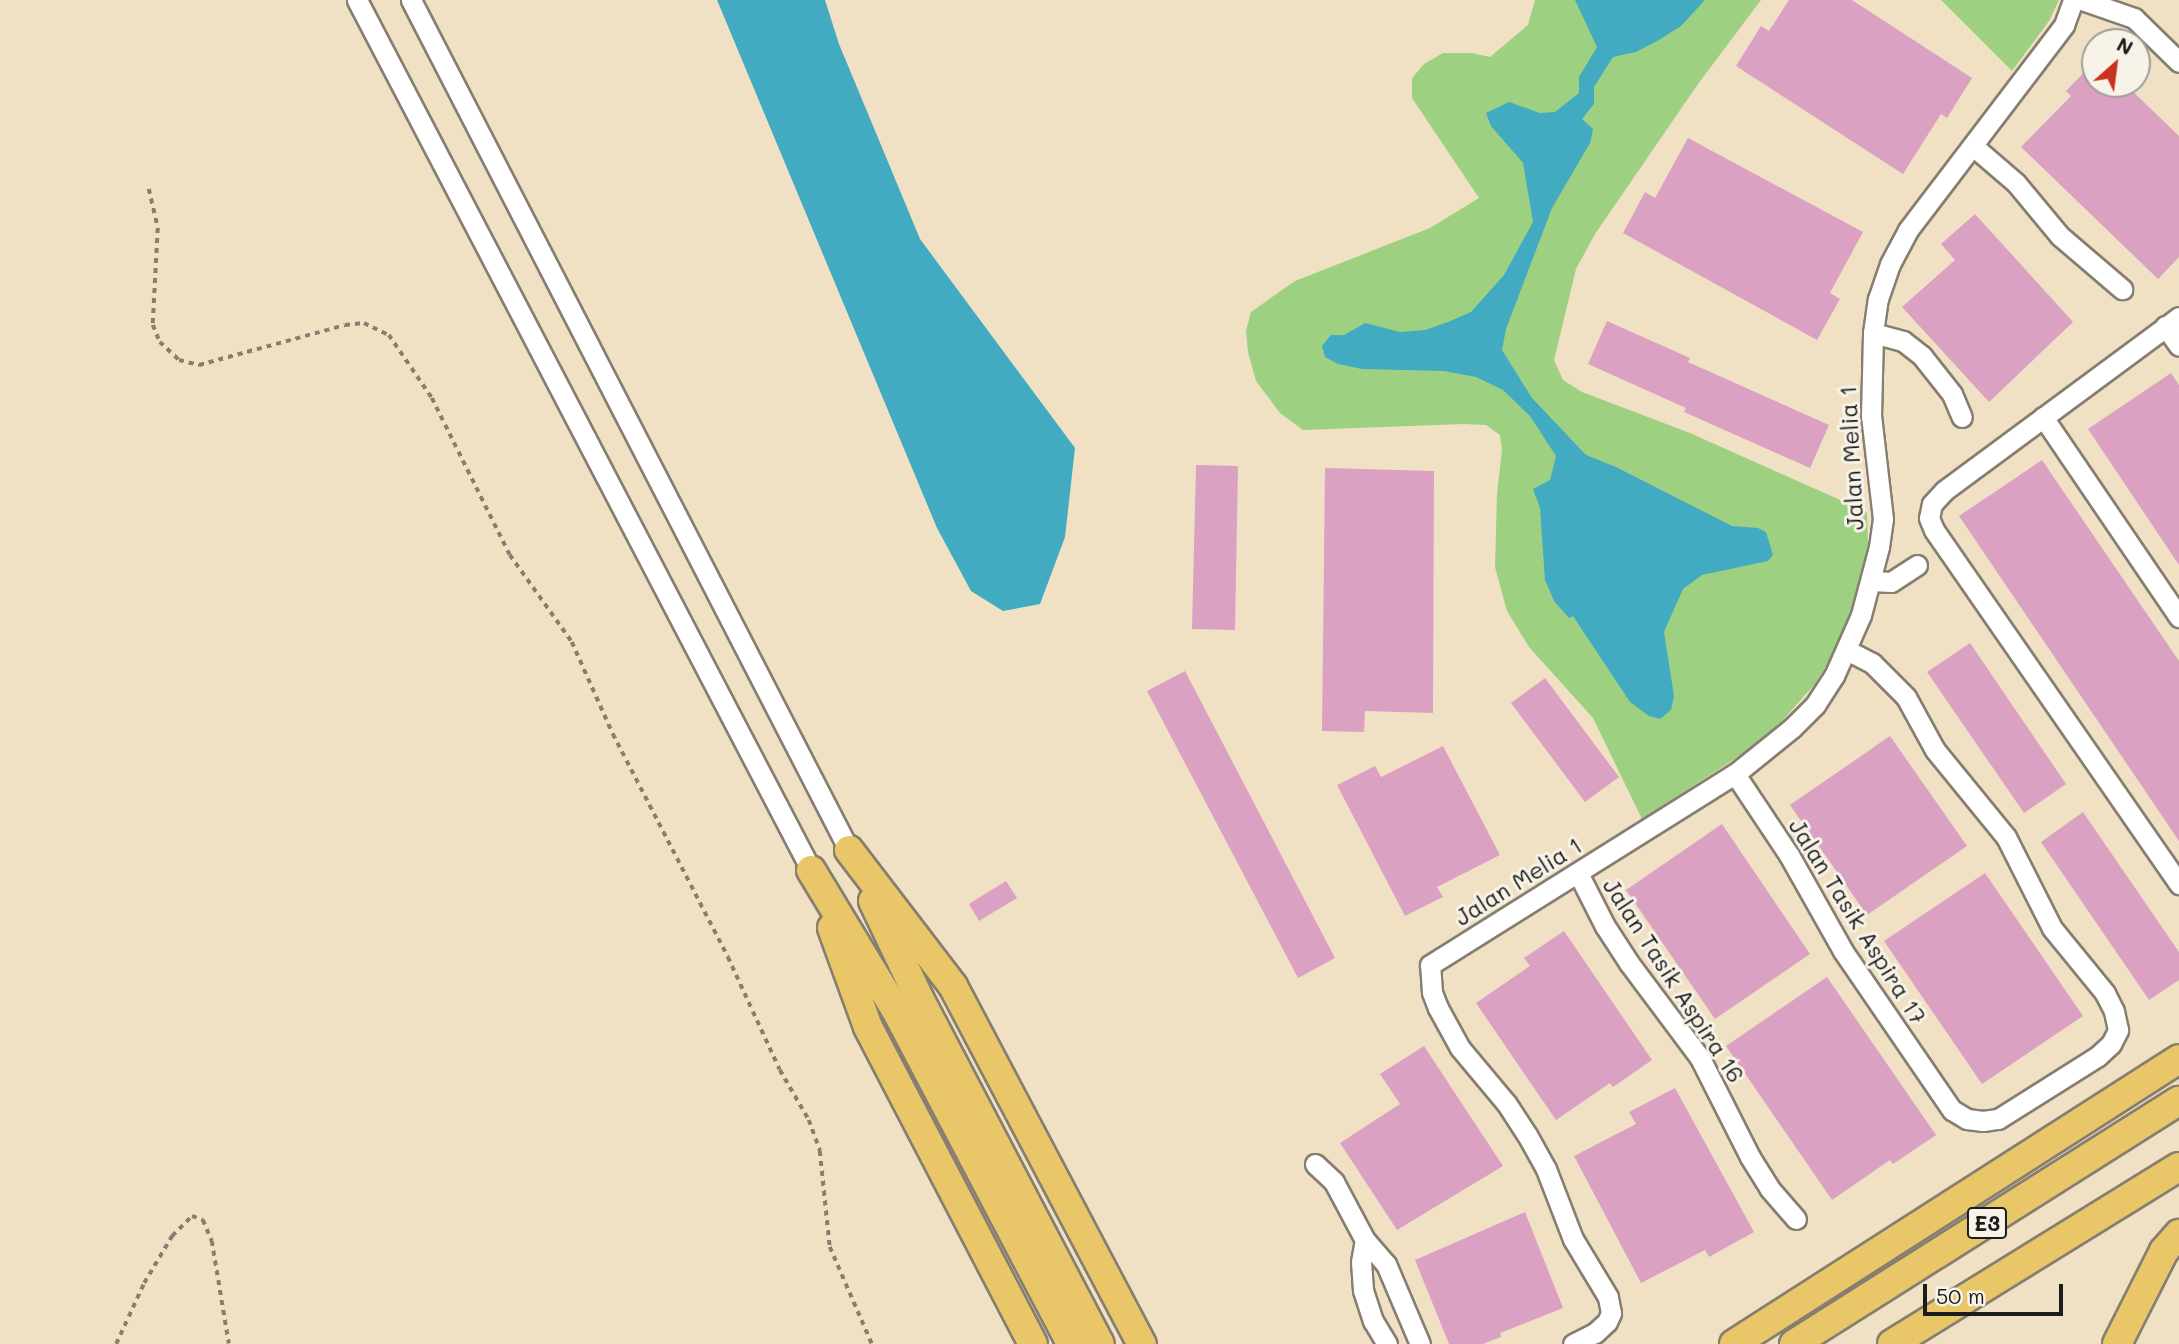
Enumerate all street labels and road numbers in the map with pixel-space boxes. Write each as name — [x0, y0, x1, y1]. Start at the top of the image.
street label: Jalan Melia 1 — [1833, 385, 1869, 531]
street label: Jalan Tasik Aspira 17 — [1784, 813, 1932, 1029]
street label: Jalan Melia 1 — [1449, 831, 1587, 931]
street label: Jalan Tasik Aspira 16 — [1598, 873, 1750, 1087]
road number: E3 — [1966, 1206, 2008, 1240]

